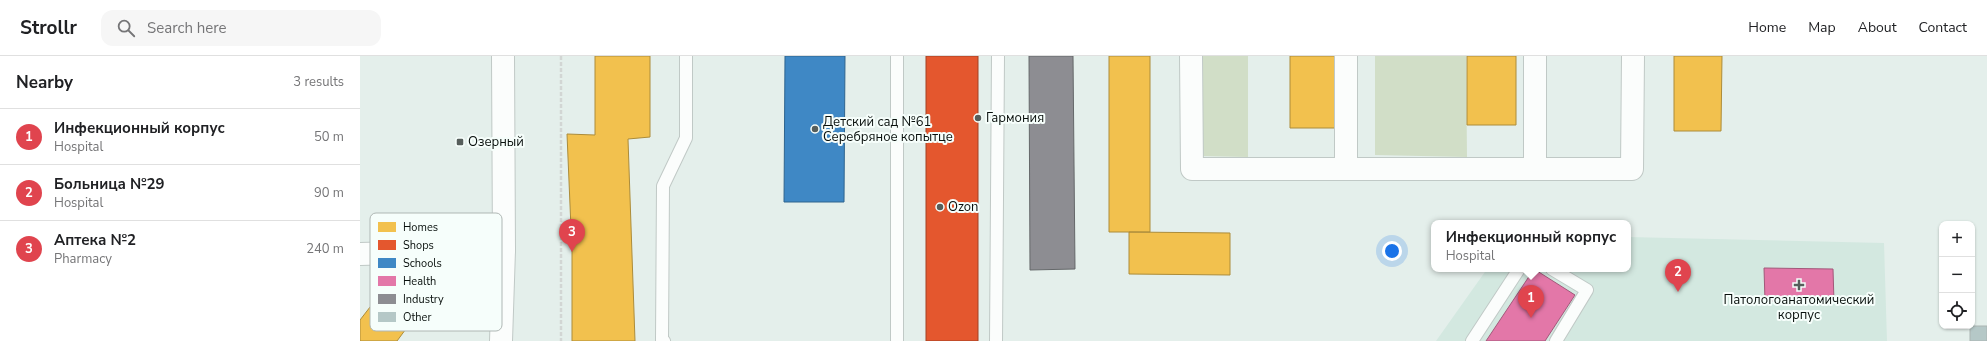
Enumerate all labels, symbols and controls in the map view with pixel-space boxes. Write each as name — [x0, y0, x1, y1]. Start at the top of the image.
search box — [101, 10, 381, 46]
text: Strollr — [20, 15, 77, 41]
icon: search — [115, 17, 137, 39]
text: Search here — [147, 18, 227, 38]
text: Home — [1748, 18, 1786, 37]
text: Map — [1808, 18, 1836, 37]
text: About — [1858, 18, 1897, 37]
text: Contact — [1919, 18, 1967, 37]
text: Nearby — [16, 71, 73, 94]
text: 3 results — [293, 73, 344, 91]
place label: Гармония — [986, 109, 1044, 127]
place label: Детский сад №61 Серебряное копытце — [823, 113, 953, 146]
marker: Гармония — [973, 113, 983, 123]
text: Инфекционный корпус — [54, 118, 225, 138]
marker: Детский сад №61 Серебряное копытце — [810, 124, 820, 134]
text: 1 — [25, 128, 33, 146]
text: 50 m — [314, 128, 344, 146]
place label: Озерный — [468, 133, 524, 151]
marker: Озерный — [455, 137, 465, 147]
text: Hospital — [54, 138, 103, 156]
text: Больница №29 — [54, 174, 165, 194]
text: 2 — [25, 184, 33, 202]
text: 90 m — [314, 184, 344, 202]
text: Hospital — [54, 194, 103, 212]
place label: Ozon — [948, 198, 978, 216]
marker: Ozon — [935, 202, 945, 212]
legend — [370, 213, 502, 331]
pin: 3 — [559, 219, 585, 252]
text: Homes — [403, 220, 438, 235]
popup — [1431, 220, 1631, 272]
map controls — [1939, 221, 1975, 329]
button: + — [1939, 221, 1975, 257]
text: Инфекционный корпус — [1446, 227, 1616, 247]
text: Аптека №2 — [54, 230, 136, 250]
text: Shops — [403, 238, 434, 253]
text: 3 — [25, 240, 33, 258]
text: 240 m — [306, 240, 344, 258]
your location — [1382, 241, 1402, 261]
text: Hospital — [1446, 247, 1495, 265]
text: Pharmacy — [54, 250, 112, 268]
text: Schools — [403, 256, 442, 271]
button: − — [1939, 257, 1975, 293]
pin: 2 — [1665, 259, 1691, 292]
text: Health — [403, 274, 436, 289]
marker: Патологоанатомический корпус — [1793, 279, 1805, 291]
pin: 1 — [1518, 285, 1544, 318]
place label: Патологоанатомический корпус — [1724, 291, 1874, 324]
text: Industry — [403, 292, 444, 307]
button: locate — [1939, 293, 1975, 329]
text: Other — [403, 310, 431, 325]

